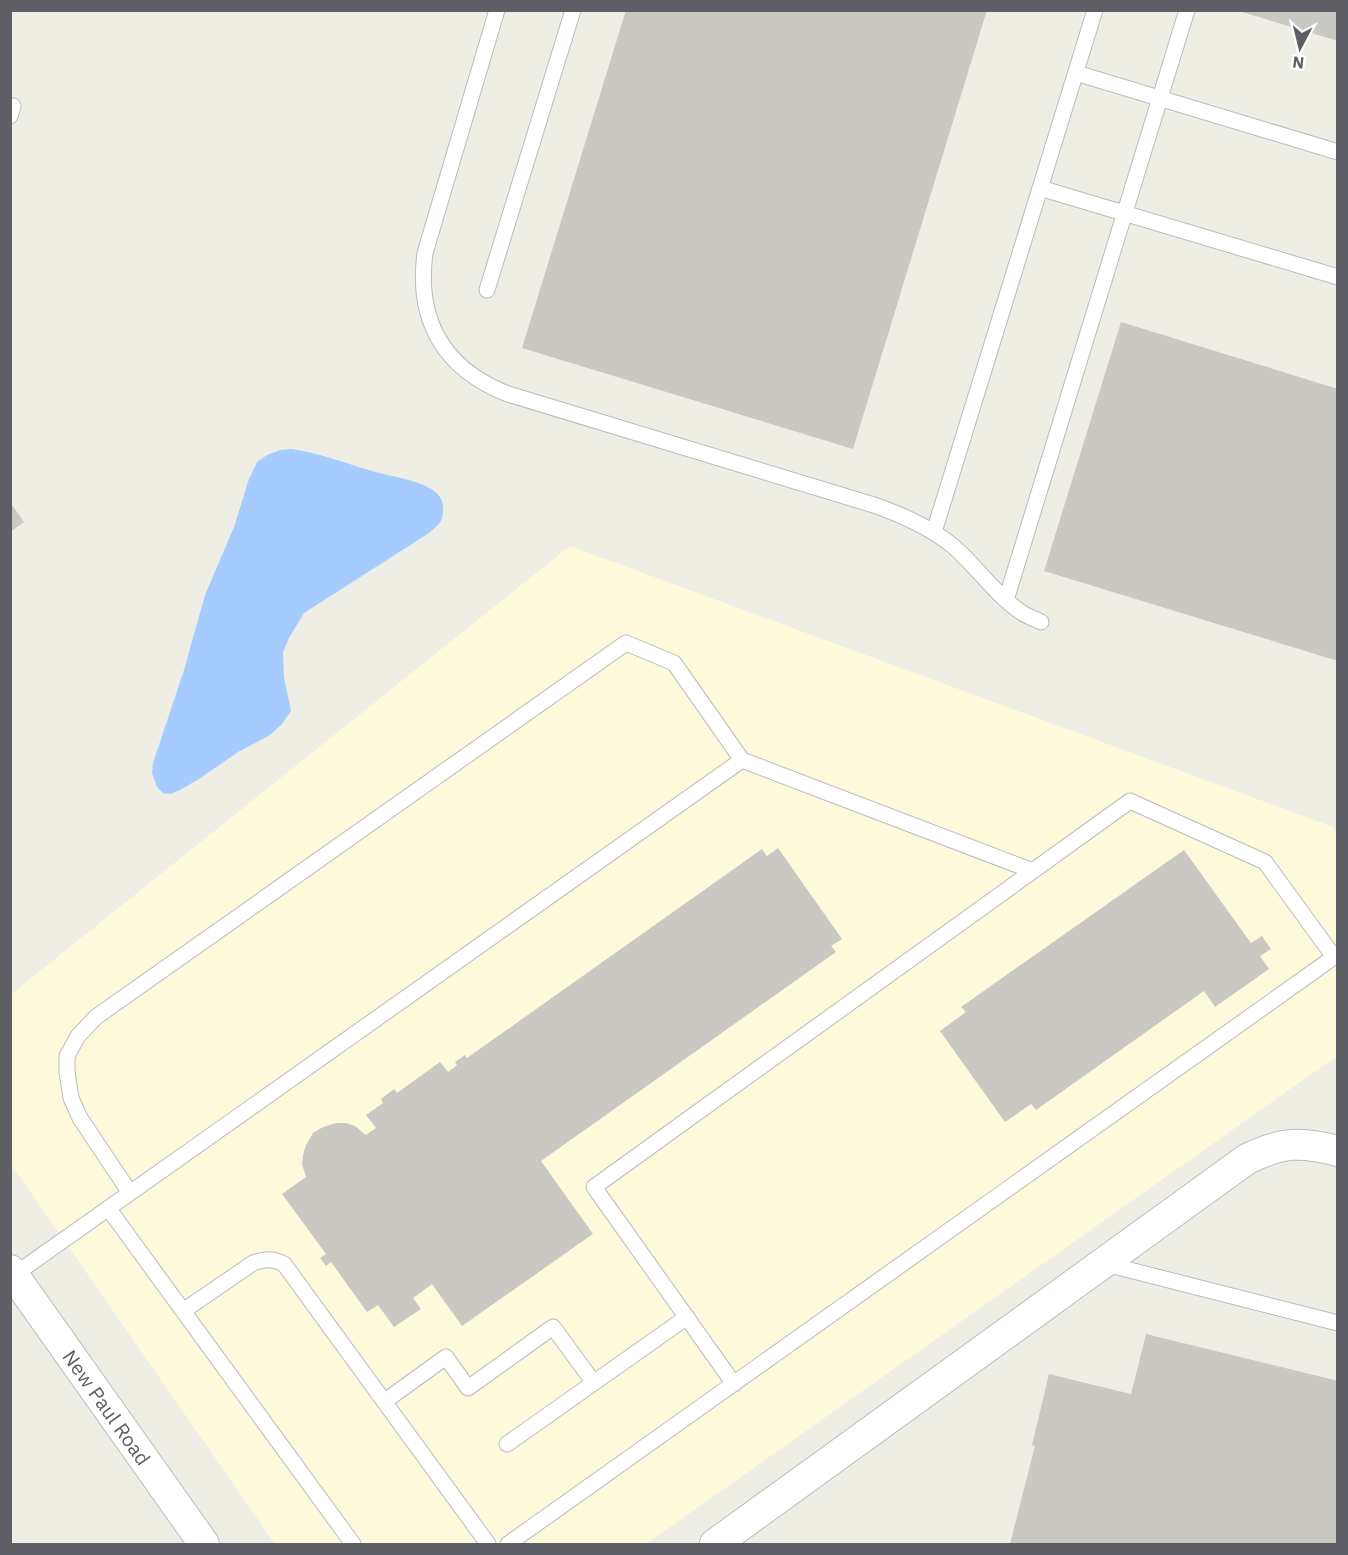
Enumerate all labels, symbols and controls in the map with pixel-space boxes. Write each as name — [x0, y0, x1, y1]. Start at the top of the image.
north arrow — [1270, 18, 1330, 78]
text: N — [1291, 52, 1305, 74]
street label: New Paul Road — [57, 1344, 157, 1470]

